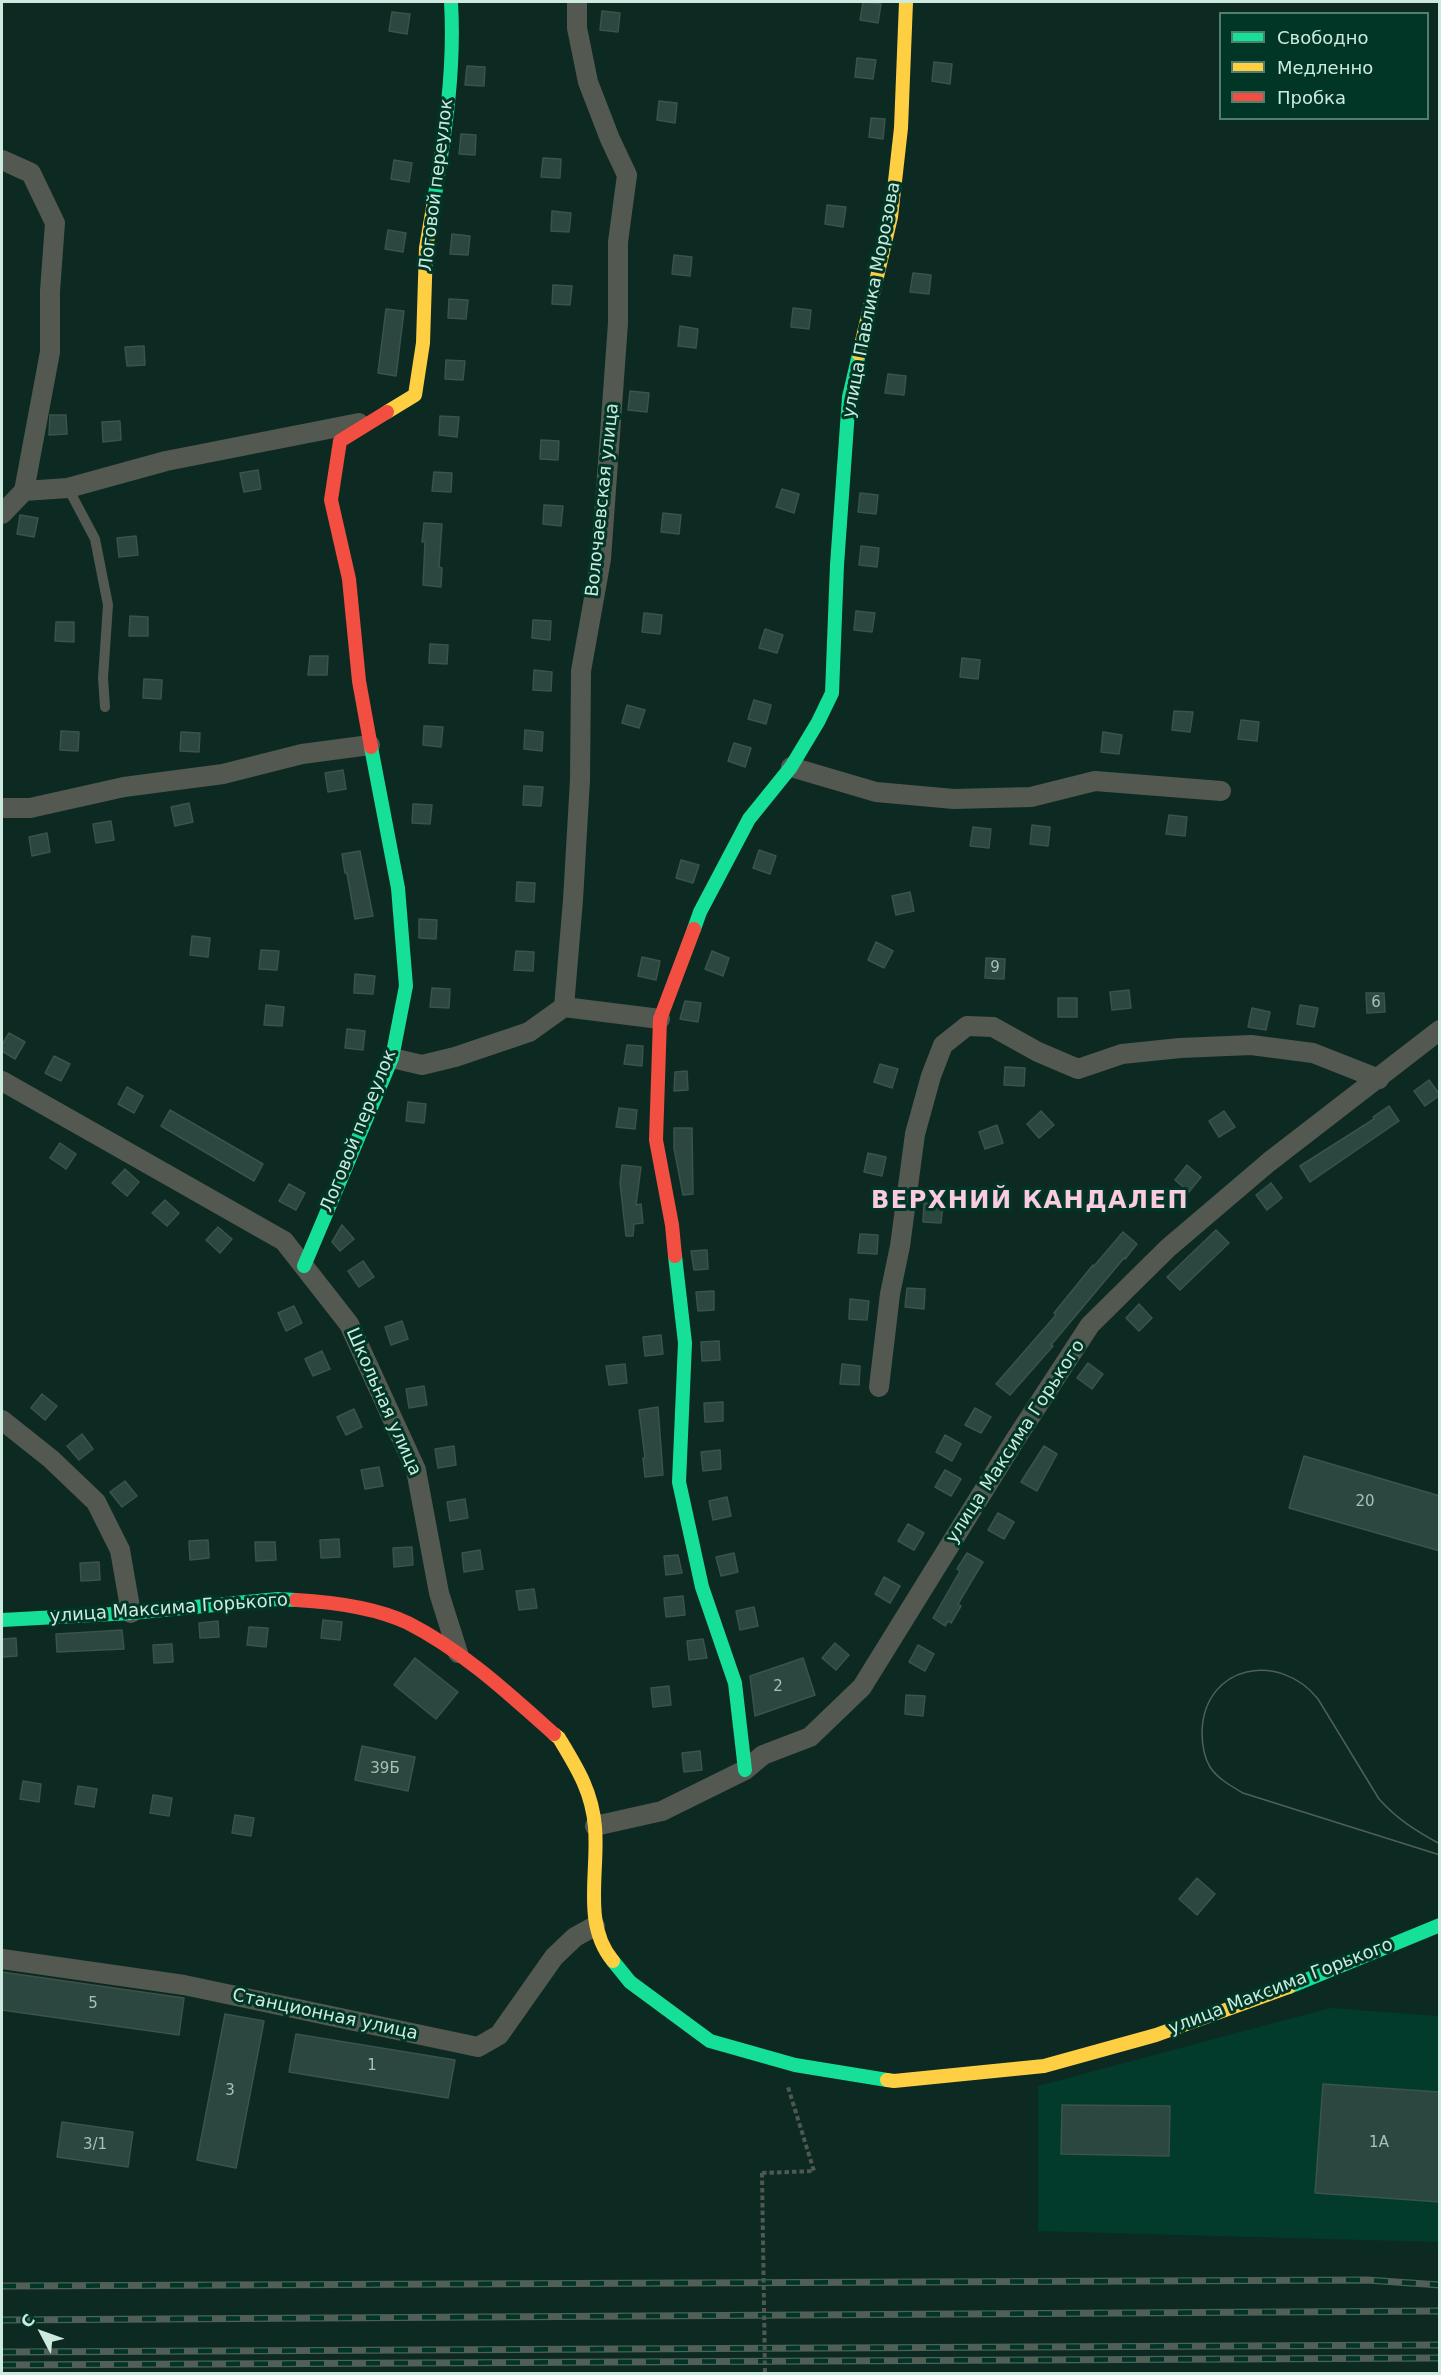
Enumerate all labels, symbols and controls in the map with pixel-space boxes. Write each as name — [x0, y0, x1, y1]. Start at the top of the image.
legend — [1219, 12, 1429, 120]
text: Свободно — [1277, 27, 1369, 48]
text: Медленно — [1277, 57, 1373, 78]
text: Пробка — [1277, 87, 1346, 108]
street label: Логовой переулок — [416, 98, 458, 272]
street label: улица Павлика Морозова — [838, 180, 906, 420]
street label: Волочаевская улица — [582, 402, 624, 598]
house number: 9 — [990, 959, 1000, 977]
house number: 6 — [1371, 994, 1381, 1012]
street label: Логовой переулок — [316, 1047, 402, 1215]
district label: ВЕРХНИЙ КАНДАЛЕП — [871, 1188, 1189, 1216]
street label: Школьная улица — [341, 1325, 425, 1479]
street label: улица Максима Горького — [942, 1336, 1090, 1548]
house number: 20 — [1355, 1493, 1375, 1511]
street label: улица Максима Горького — [49, 1590, 289, 1628]
house number: 2 — [773, 1678, 783, 1696]
house number: 39Б — [370, 1760, 400, 1778]
street label: улица Максима Горького — [1166, 1934, 1396, 2040]
street label: Станционная улица — [230, 1985, 420, 2045]
house number: 5 — [88, 1995, 98, 2013]
house number: 1 — [367, 2057, 377, 2075]
house number: 3 — [225, 2082, 235, 2100]
house number: 1А — [1369, 2134, 1389, 2152]
house number: 3/1 — [83, 2136, 107, 2154]
north arrow — [12, 2303, 72, 2363]
text: С — [17, 2310, 39, 2332]

